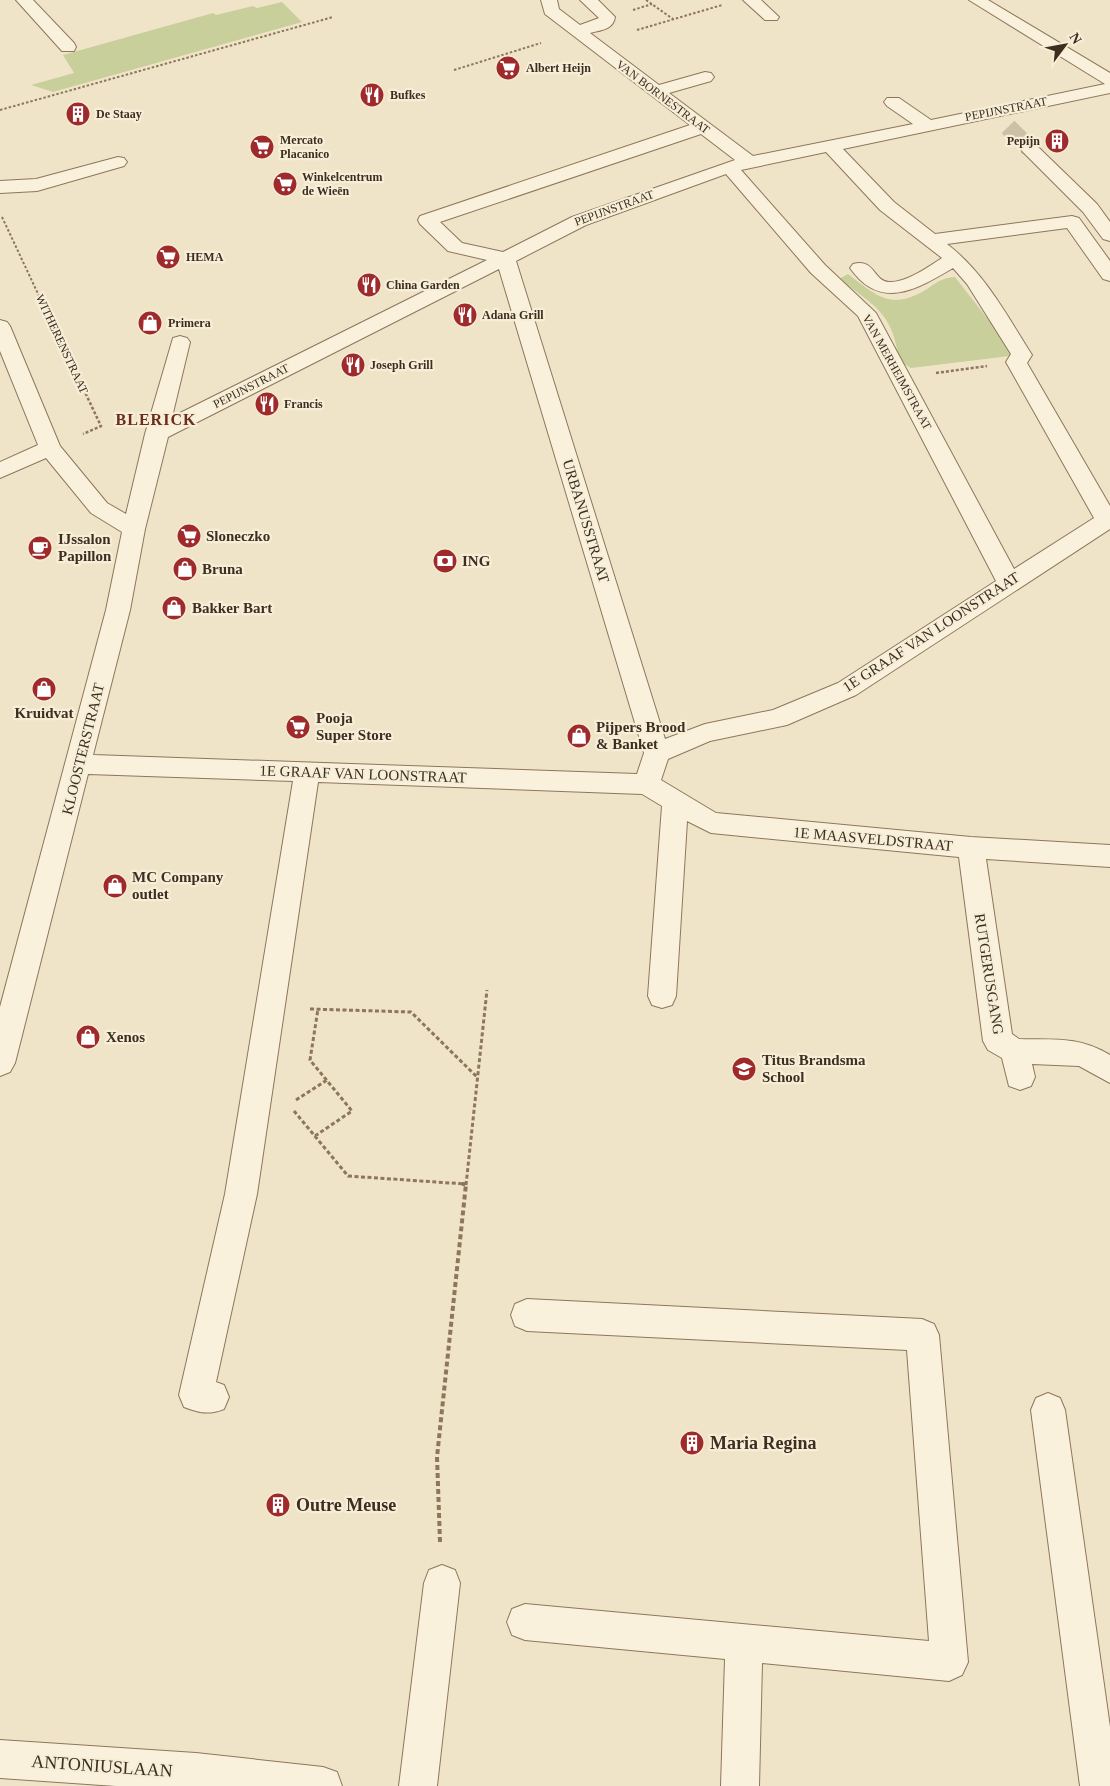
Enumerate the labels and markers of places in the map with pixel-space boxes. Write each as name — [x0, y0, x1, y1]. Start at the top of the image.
supermarket icon: Albert Heijn — [495, 55, 521, 81]
place label: Albert Heijn — [526, 61, 591, 75]
restaurant icon: Bufkes — [359, 82, 385, 108]
place label: Bufkes — [390, 88, 426, 102]
building icon: De Staay — [65, 101, 91, 127]
place label: De Staay — [96, 107, 142, 121]
building icon: Pepijn — [1044, 128, 1070, 154]
place label: Mercato Placanico — [280, 133, 329, 161]
supermarket icon: Mercato Placanico — [249, 134, 275, 160]
place label: Pepijn — [1007, 134, 1040, 148]
place label: Winkelcentrum de Wieën — [302, 170, 382, 198]
supermarket icon: Winkelcentrum de Wieën — [272, 171, 298, 197]
supermarket icon: HEMA — [155, 244, 181, 270]
place label: HEMA — [186, 250, 224, 264]
restaurant icon: China Garden — [356, 272, 382, 298]
place label: China Garden — [386, 278, 460, 292]
restaurant icon: Adana Grill — [452, 302, 478, 328]
place label: Adana Grill — [482, 308, 544, 322]
shop icon: Primera — [137, 310, 163, 336]
place label: Primera — [168, 316, 211, 330]
restaurant icon: Joseph Grill — [340, 352, 366, 378]
place label: Joseph Grill — [370, 358, 434, 372]
restaurant icon: Francis — [254, 391, 280, 417]
place label: Francis — [284, 397, 323, 411]
supermarket icon: Sloneczko — [176, 523, 202, 549]
place label: Sloneczko — [206, 528, 270, 544]
place label: IJssalon Papillon — [58, 531, 112, 564]
cafe icon: IJssalon Papillon — [27, 535, 53, 561]
bank icon: ING — [432, 548, 458, 574]
place label: ING — [462, 553, 491, 569]
shop icon: Bruna — [172, 556, 198, 582]
place label: Bruna — [202, 561, 243, 577]
shop icon: Bakker Bart — [161, 595, 187, 621]
place label: Bakker Bart — [192, 600, 272, 616]
shop icon: Kruidvat — [31, 676, 57, 702]
place label: Kruidvat — [14, 705, 74, 721]
place label: Pooja Super Store — [316, 710, 392, 743]
supermarket icon: Pooja Super Store — [285, 714, 311, 740]
place label: Pijpers Brood & Banket — [596, 719, 686, 752]
shop icon: Pijpers Brood & Banket — [566, 723, 592, 749]
place label: MC Company outlet — [132, 869, 224, 902]
shop icon: MC Company outlet — [102, 873, 128, 899]
shop icon: Xenos — [75, 1024, 101, 1050]
place label: Xenos — [106, 1029, 145, 1045]
place label: Titus Brandsma School — [762, 1052, 866, 1085]
school or university icon: Titus Brandsma School — [731, 1056, 757, 1082]
building icon: Maria Regina — [679, 1430, 705, 1456]
place label: Maria Regina — [710, 1433, 816, 1453]
building icon: Outre Meuse — [265, 1492, 291, 1518]
place label: Outre Meuse — [296, 1495, 396, 1515]

